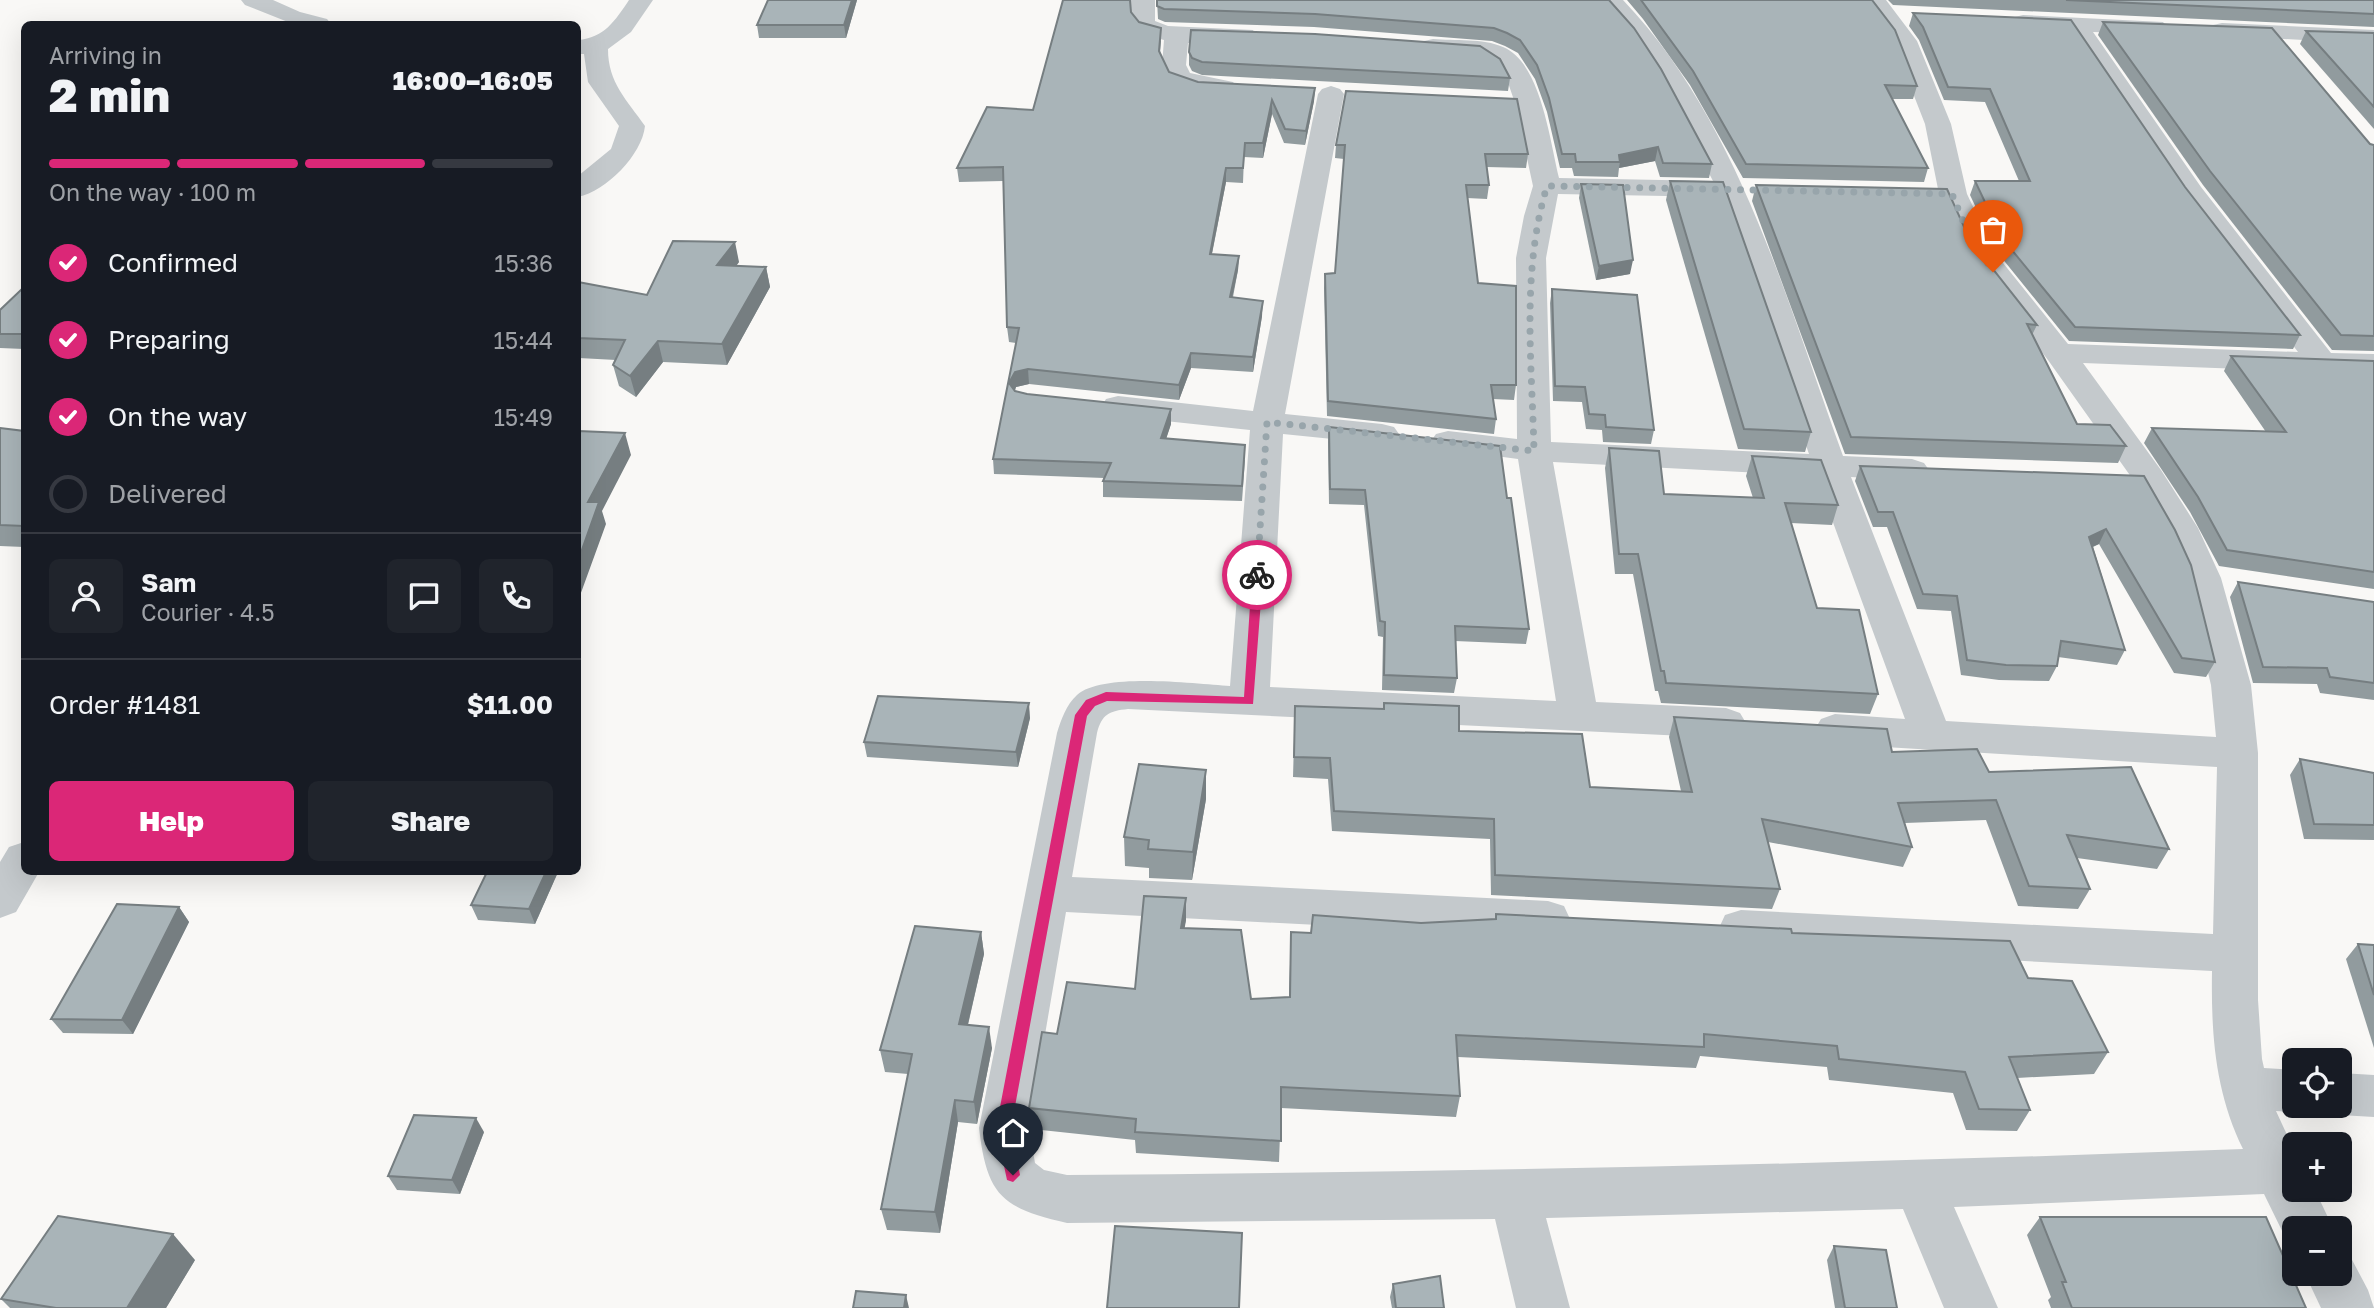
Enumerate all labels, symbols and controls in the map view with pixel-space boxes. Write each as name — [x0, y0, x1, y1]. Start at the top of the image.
text: Arriving in — [49, 41, 162, 69]
text: 16:00–16:05 — [393, 65, 553, 96]
text: 2 min — [49, 67, 170, 122]
text: On the way · 100 m — [49, 178, 256, 206]
pin — [1963, 200, 2023, 272]
icon: bag — [1974, 211, 2012, 249]
icon: check — [49, 244, 87, 282]
text: Confirmed — [108, 247, 238, 278]
text: 15:36 — [494, 249, 553, 277]
icon: check — [49, 321, 87, 359]
text: Preparing — [108, 324, 230, 355]
text: 15:44 — [494, 326, 553, 354]
icon: check — [49, 398, 87, 436]
text: On the way — [108, 401, 247, 432]
text: 15:49 — [494, 403, 553, 431]
text: Delivered — [108, 478, 227, 509]
courier — [1222, 540, 1292, 610]
icon: bike — [1238, 556, 1276, 594]
button: person — [49, 559, 123, 633]
button: chat — [387, 559, 461, 633]
button: phone — [479, 559, 553, 633]
text: Sam — [141, 567, 196, 598]
text: Courier · 4.5 — [141, 598, 274, 626]
text: Order #1481 — [49, 689, 200, 720]
text: $11.00 — [467, 689, 553, 720]
button: Help — [49, 781, 294, 861]
button: Share — [308, 781, 553, 861]
map controls — [2282, 1048, 2352, 1286]
button: locate — [2282, 1048, 2352, 1118]
pin — [983, 1103, 1043, 1175]
icon: home — [994, 1114, 1032, 1152]
button: + — [2282, 1132, 2352, 1202]
button: − — [2282, 1216, 2352, 1286]

